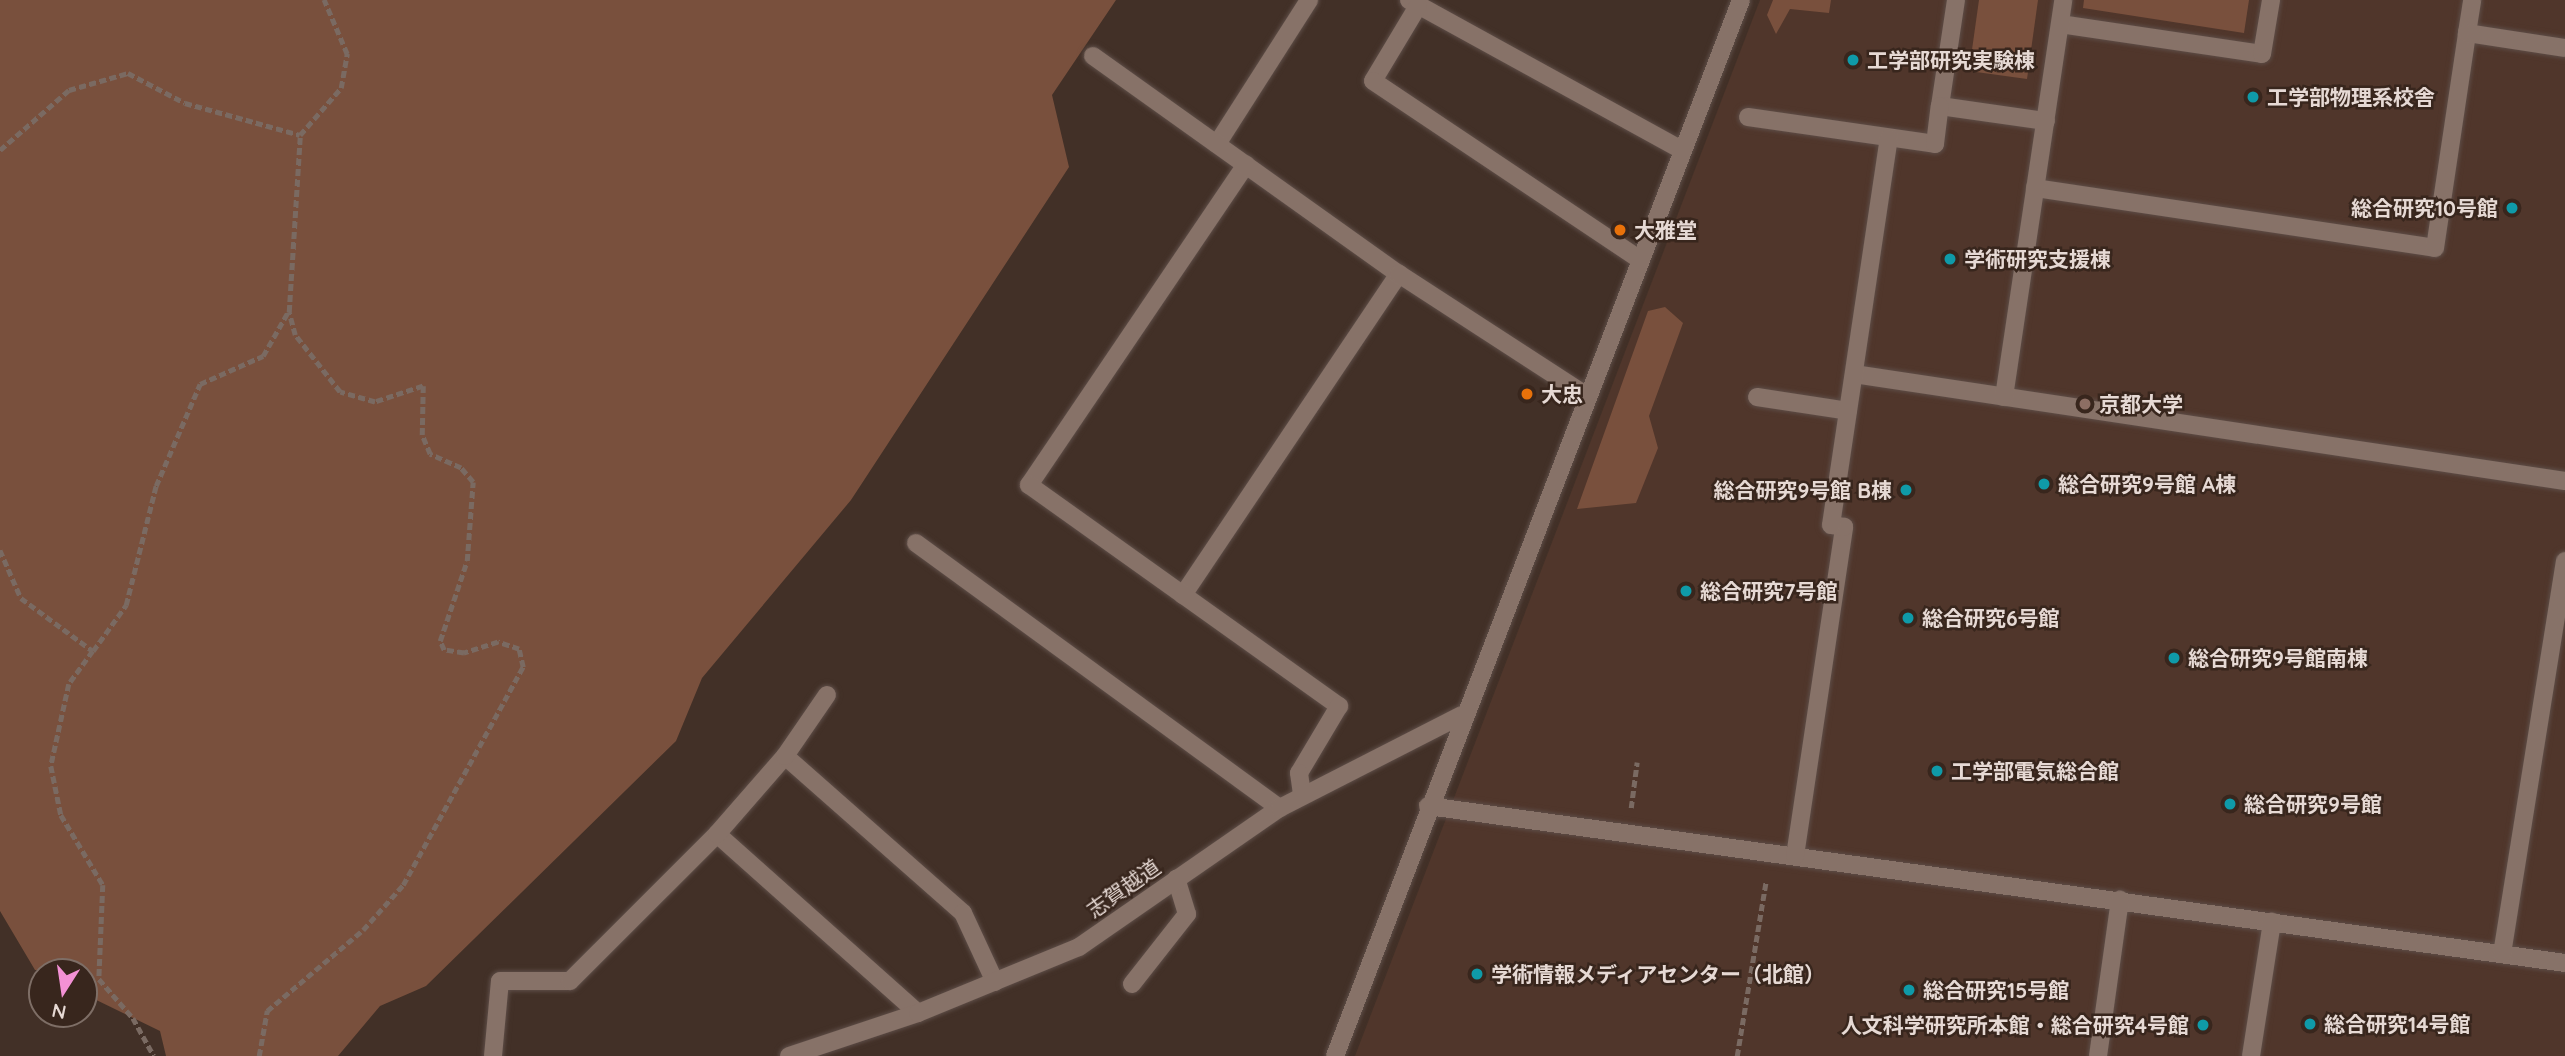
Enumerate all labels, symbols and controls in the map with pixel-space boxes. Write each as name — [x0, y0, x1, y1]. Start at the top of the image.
place label: 工学部研究実験棟 — [1867, 47, 2035, 73]
marker: 工学部研究実験棟 — [1845, 52, 1861, 68]
place label: 工学部物理系校舎 — [2267, 84, 2435, 110]
marker: 工学部物理系校舎 — [2245, 89, 2261, 105]
place label: 総合研究10号館 — [2351, 195, 2498, 221]
marker: 総合研究10号館 — [2504, 200, 2520, 216]
place label: 大雅堂 — [1634, 217, 1697, 243]
marker: 大雅堂 — [1612, 222, 1628, 238]
place label: 学術研究支援棟 — [1964, 246, 2111, 272]
marker: 学術研究支援棟 — [1942, 251, 1958, 267]
place label: 大忠 — [1541, 381, 1583, 407]
marker: 大忠 — [1519, 386, 1535, 402]
place label: 京都大学 — [2099, 391, 2183, 417]
marker: 京都大学 — [2077, 396, 2093, 412]
place label: 総合研究9号館 A棟 — [2058, 471, 2236, 497]
marker: 総合研究9号館 A棟 — [2036, 476, 2052, 492]
place label: 総合研究9号館 B棟 — [1713, 477, 1892, 503]
marker: 総合研究9号館 B棟 — [1898, 482, 1914, 498]
place label: 総合研究7号館 — [1700, 578, 1838, 604]
marker: 総合研究7号館 — [1678, 583, 1694, 599]
place label: 総合研究6号館 — [1922, 605, 2060, 631]
marker: 総合研究6号館 — [1900, 610, 1916, 626]
place label: 総合研究9号館南棟 — [2188, 645, 2368, 671]
marker: 総合研究9号館南棟 — [2166, 650, 2182, 666]
place label: 工学部電気総合館 — [1951, 758, 2119, 784]
marker: 工学部電気総合館 — [1929, 763, 1945, 779]
place label: 総合研究9号館 — [2244, 791, 2382, 817]
marker: 総合研究9号館 — [2222, 796, 2238, 812]
street label: 志賀越道 — [1081, 854, 1165, 922]
north arrow — [28, 958, 98, 1028]
place label: 学術情報メディアセンター（北館） — [1491, 961, 1827, 987]
marker: 学術情報メディアセンター（北館） — [1469, 966, 1485, 982]
place label: 総合研究15号館 — [1923, 977, 2069, 1003]
marker: 総合研究15号館 — [1901, 982, 1917, 998]
text: N — [50, 998, 68, 1025]
place label: 総合研究14号館 — [2324, 1011, 2471, 1037]
place label: 人文科学研究所本館・総合研究4号館 — [1841, 1012, 2189, 1038]
marker: 総合研究14号館 — [2302, 1016, 2318, 1032]
marker: 人文科学研究所本館・総合研究4号館 — [2195, 1017, 2211, 1033]

